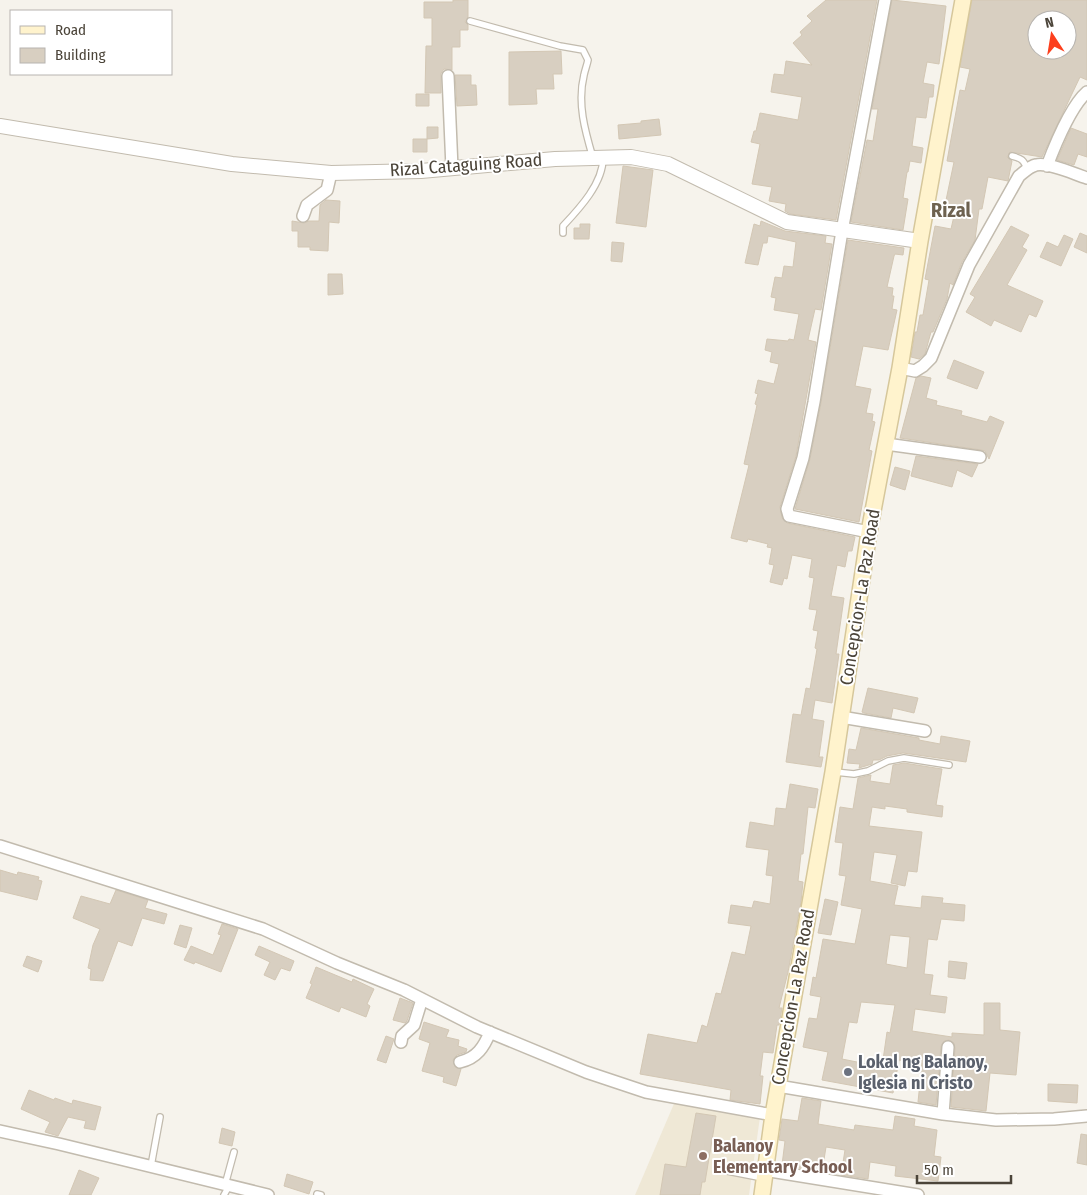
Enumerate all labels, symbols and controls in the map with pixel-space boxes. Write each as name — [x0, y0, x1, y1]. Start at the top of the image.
legend — [10, 10, 172, 75]
north arrow — [1027, 10, 1077, 60]
text: N — [1044, 14, 1055, 32]
text: Road — [55, 21, 86, 39]
text: Building — [55, 46, 106, 64]
street label: Rizal Cataguing Road — [389, 149, 543, 181]
district label: Rizal — [931, 198, 971, 222]
street label: Concepcion-La Paz Road — [835, 507, 885, 687]
street label: Concepcion-La Paz Road — [767, 907, 819, 1087]
place label: Lokal ng Balanoy, Iglesia ni Cristo — [858, 1051, 987, 1094]
marker: Lokal ng Balanoy, Iglesia ni Cristo — [842, 1066, 854, 1078]
place label: Balanoy Elementary School — [713, 1135, 852, 1178]
marker: Balanoy Elementary School — [697, 1150, 709, 1162]
scale bar — [917, 1152, 1011, 1184]
text: 50 m — [924, 1161, 954, 1179]

